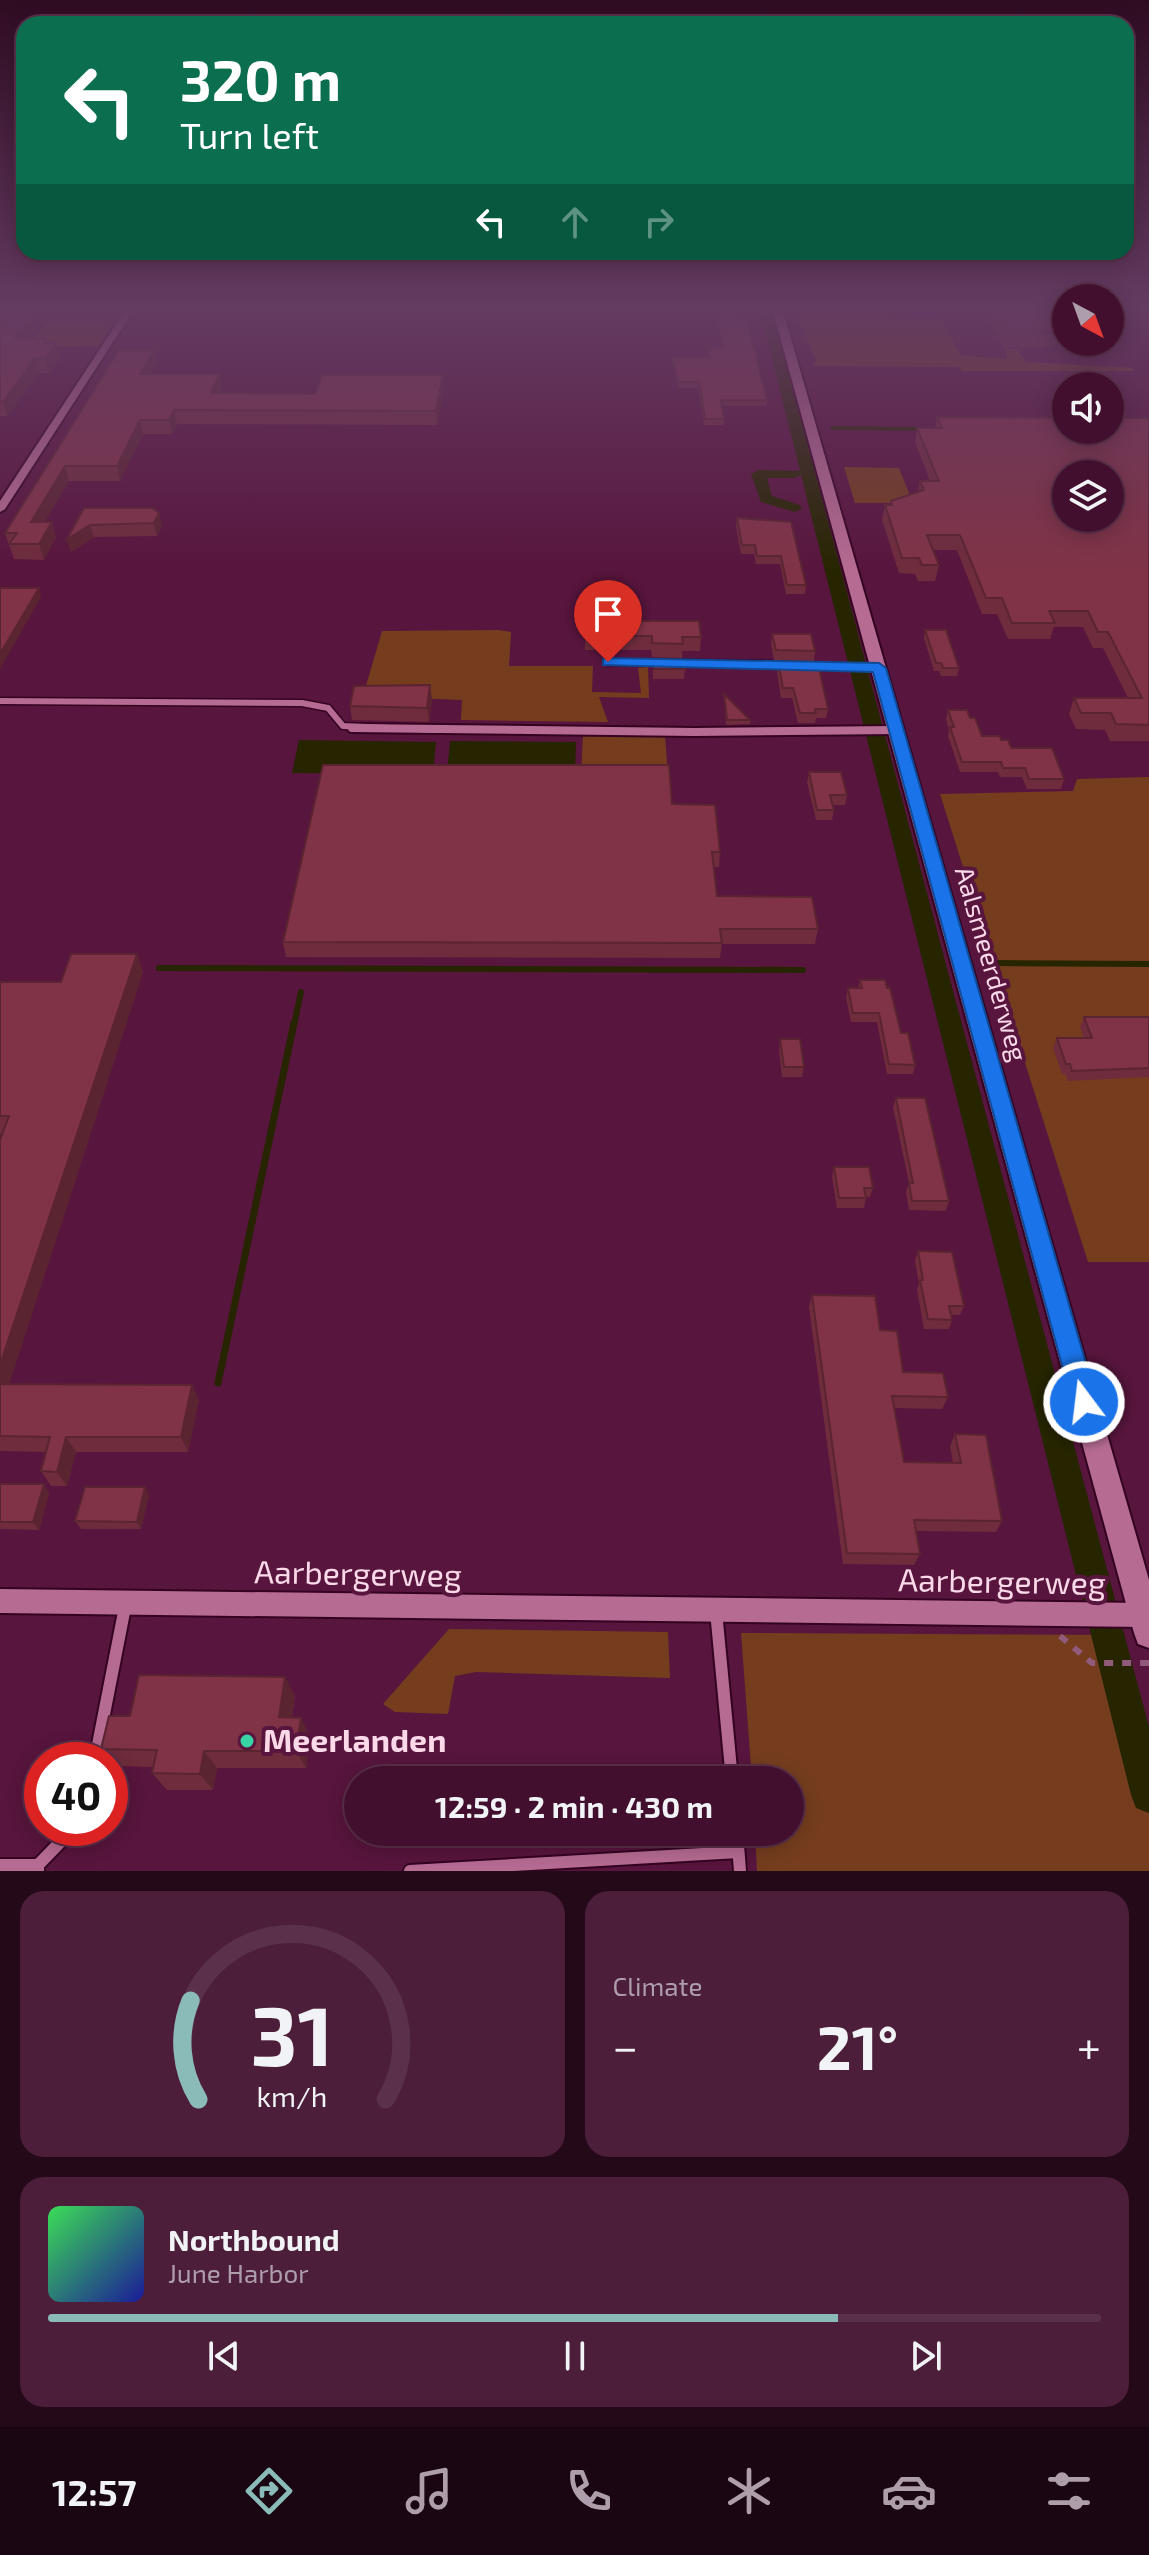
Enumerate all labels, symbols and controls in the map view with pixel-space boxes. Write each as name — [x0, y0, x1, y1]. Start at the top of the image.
text: 320 m — [180, 45, 341, 112]
icon: left — [48, 48, 152, 152]
text: Turn left — [180, 113, 319, 156]
icon: left — [469, 200, 513, 244]
icon: ahead — [553, 200, 597, 244]
icon: right — [637, 200, 681, 244]
north arrow — [1052, 284, 1124, 356]
map controls — [1052, 284, 1124, 532]
button: sound — [1052, 372, 1124, 444]
button: layers — [1052, 460, 1124, 532]
pin — [574, 580, 642, 662]
icon: arrive — [586, 592, 630, 636]
street label: Aalsmeerderweg — [950, 863, 1035, 1065]
position arrow — [1042, 1360, 1126, 1444]
street label: Aarbergerweg — [254, 1551, 462, 1593]
street label: Aarbergerweg — [898, 1559, 1106, 1601]
place label: Meerlanden — [263, 1720, 446, 1758]
marker: Meerlanden — [238, 1732, 256, 1750]
speed limit sign: 40 — [24, 1742, 128, 1846]
text: 12:59 · 2 min · 430 m — [435, 1788, 713, 1824]
text: Climate — [613, 1970, 702, 2001]
text: 31 — [251, 1983, 334, 2083]
text: 21° — [817, 2010, 898, 2082]
text: − — [613, 2019, 638, 2072]
text: + — [1077, 2019, 1101, 2072]
text: km/h — [257, 2078, 328, 2113]
text: Northbound — [168, 2221, 340, 2257]
text: June Harbor — [168, 2257, 309, 2288]
icon: previous — [202, 2334, 246, 2378]
icon: pause — [553, 2334, 597, 2378]
icon: next — [904, 2334, 948, 2378]
icon: directions — [241, 2463, 297, 2519]
icon: music — [401, 2463, 457, 2519]
icon: phone — [561, 2463, 617, 2519]
icon: climate — [721, 2463, 777, 2519]
icon: car — [881, 2463, 937, 2519]
icon: filters — [1041, 2463, 1097, 2519]
text: 12:57 — [52, 2470, 137, 2513]

